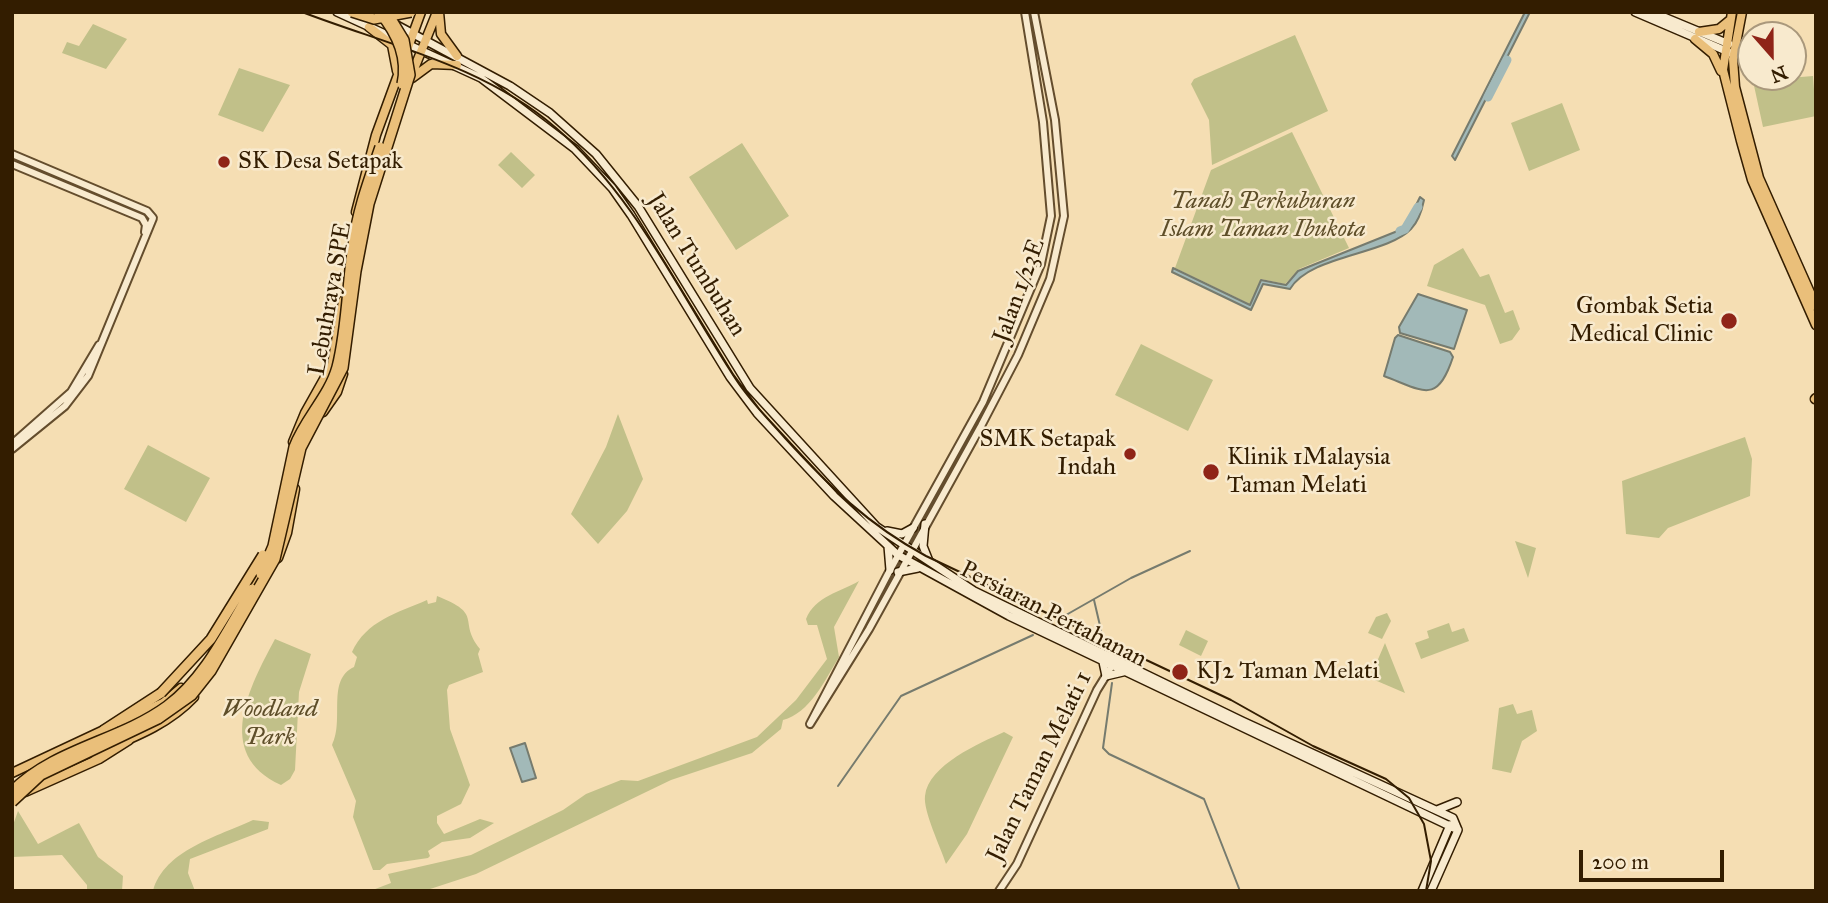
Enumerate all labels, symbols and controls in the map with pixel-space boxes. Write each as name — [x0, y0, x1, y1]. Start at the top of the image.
north arrow — [1737, 21, 1807, 91]
text: N — [1767, 61, 1791, 88]
place label: SK Desa Setapak — [238, 148, 403, 176]
marker: SK Desa Setapak — [216, 154, 232, 170]
street label: Jalan Tumbuhan — [640, 188, 752, 342]
park label: Tanah Perkuburan Islam Taman Ibukota — [1160, 188, 1366, 244]
street label: Lebuhraya SPE — [303, 220, 359, 378]
street label: Jalan 1/23E — [988, 235, 1052, 347]
place label: Gombak Setia Medical Clinic — [1569, 293, 1713, 349]
marker: Gombak Setia Medical Clinic — [1719, 311, 1739, 331]
place label: SMK Setapak Indah — [980, 426, 1116, 482]
place label: Klinik 1Malaysia Taman Melati — [1227, 444, 1390, 500]
marker: SMK Setapak Indah — [1122, 446, 1138, 462]
marker: Klinik 1Malaysia Taman Melati — [1201, 462, 1221, 482]
street label: Persiaran Pertahanan — [955, 556, 1151, 674]
place label: KJ2 Taman Melati — [1196, 658, 1379, 686]
marker: KJ2 Taman Melati — [1170, 662, 1190, 682]
street label: Jalan Taman Melati 1 — [981, 667, 1099, 867]
park label: Woodland Park — [222, 696, 318, 752]
scale bar — [1583, 836, 1728, 880]
text: 200 m — [1592, 849, 1649, 875]

